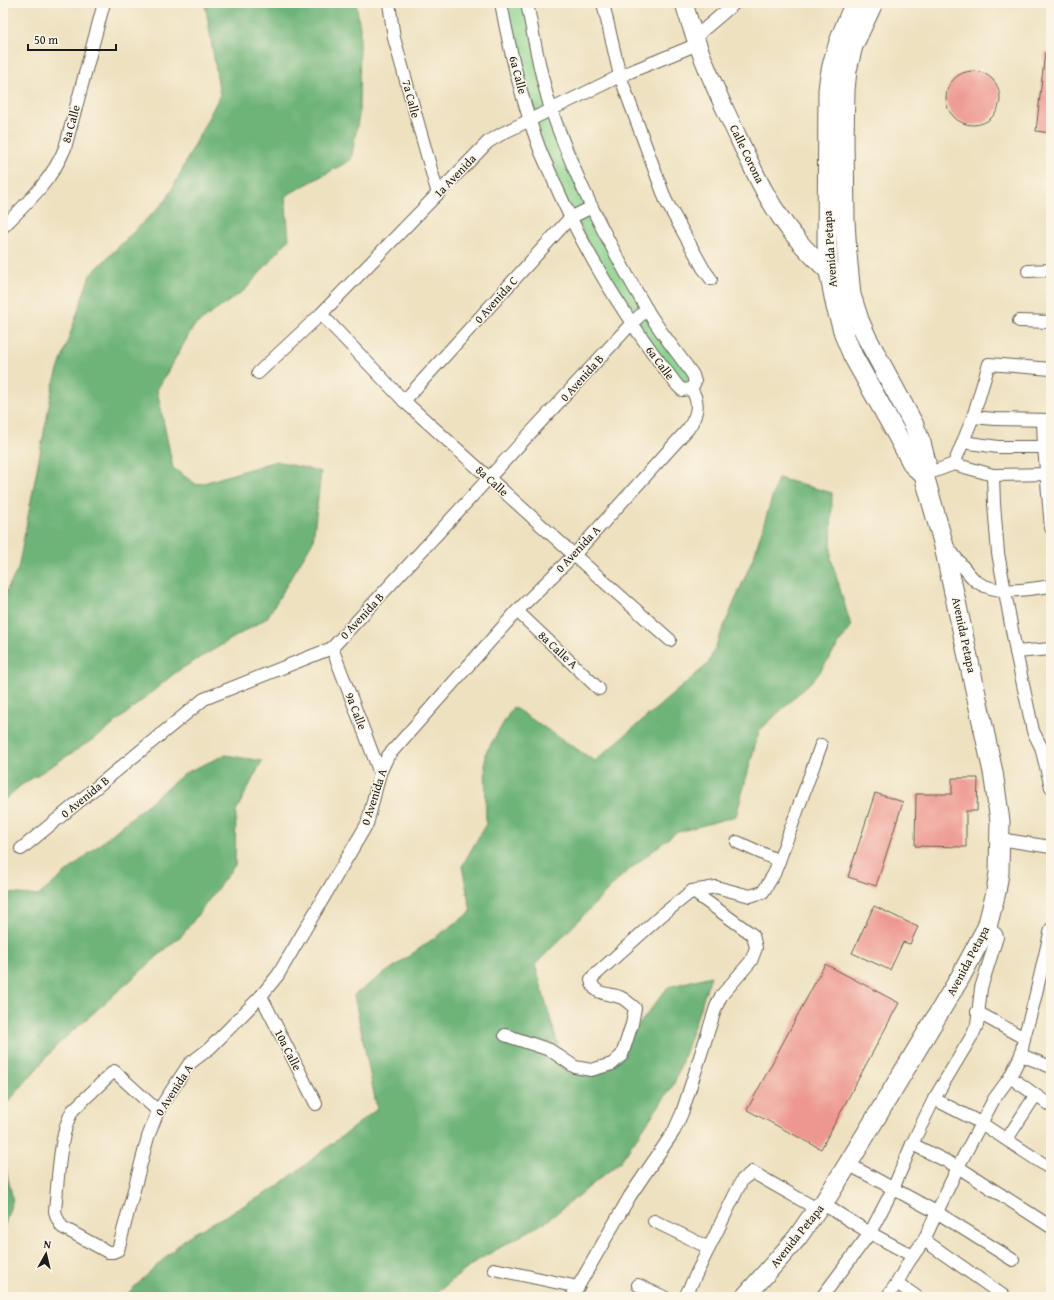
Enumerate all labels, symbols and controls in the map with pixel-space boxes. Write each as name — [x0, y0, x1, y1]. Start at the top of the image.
scale bar — [28, 26, 116, 52]
text: 50 m — [34, 31, 58, 48]
street label: 6a Calle — [505, 54, 532, 96]
street label: 7a Calle — [398, 78, 425, 120]
street label: 8a Calle — [57, 103, 84, 145]
street label: Calle Corona — [726, 122, 769, 186]
street label: 1a Avenida — [430, 150, 480, 201]
street label: Avenida Petapa — [818, 210, 841, 288]
street label: 0 Avenida C — [470, 272, 522, 327]
street label: 6a Calle — [642, 342, 679, 384]
street label: 0 Avenida B — [556, 350, 608, 405]
street label: 8a Calle — [472, 461, 513, 500]
street label: 0 Avenida A — [551, 521, 604, 576]
street label: 0 Avenida B — [336, 588, 388, 643]
street label: Avenida Petapa — [948, 595, 981, 675]
street label: 8a Calle A — [535, 627, 582, 673]
street label: 9a Calle — [342, 690, 371, 732]
street label: 0 Avenida A — [356, 766, 391, 827]
street label: 0 Avenida B — [57, 772, 113, 821]
street label: Avenida Petapa — [942, 923, 993, 999]
street label: 10a Calle — [271, 1026, 306, 1074]
street label: 0 Avenida A — [151, 1060, 197, 1119]
street label: Avenida Petapa — [766, 1200, 828, 1271]
north arrow — [26, 1234, 66, 1274]
text: N — [43, 1236, 53, 1253]

